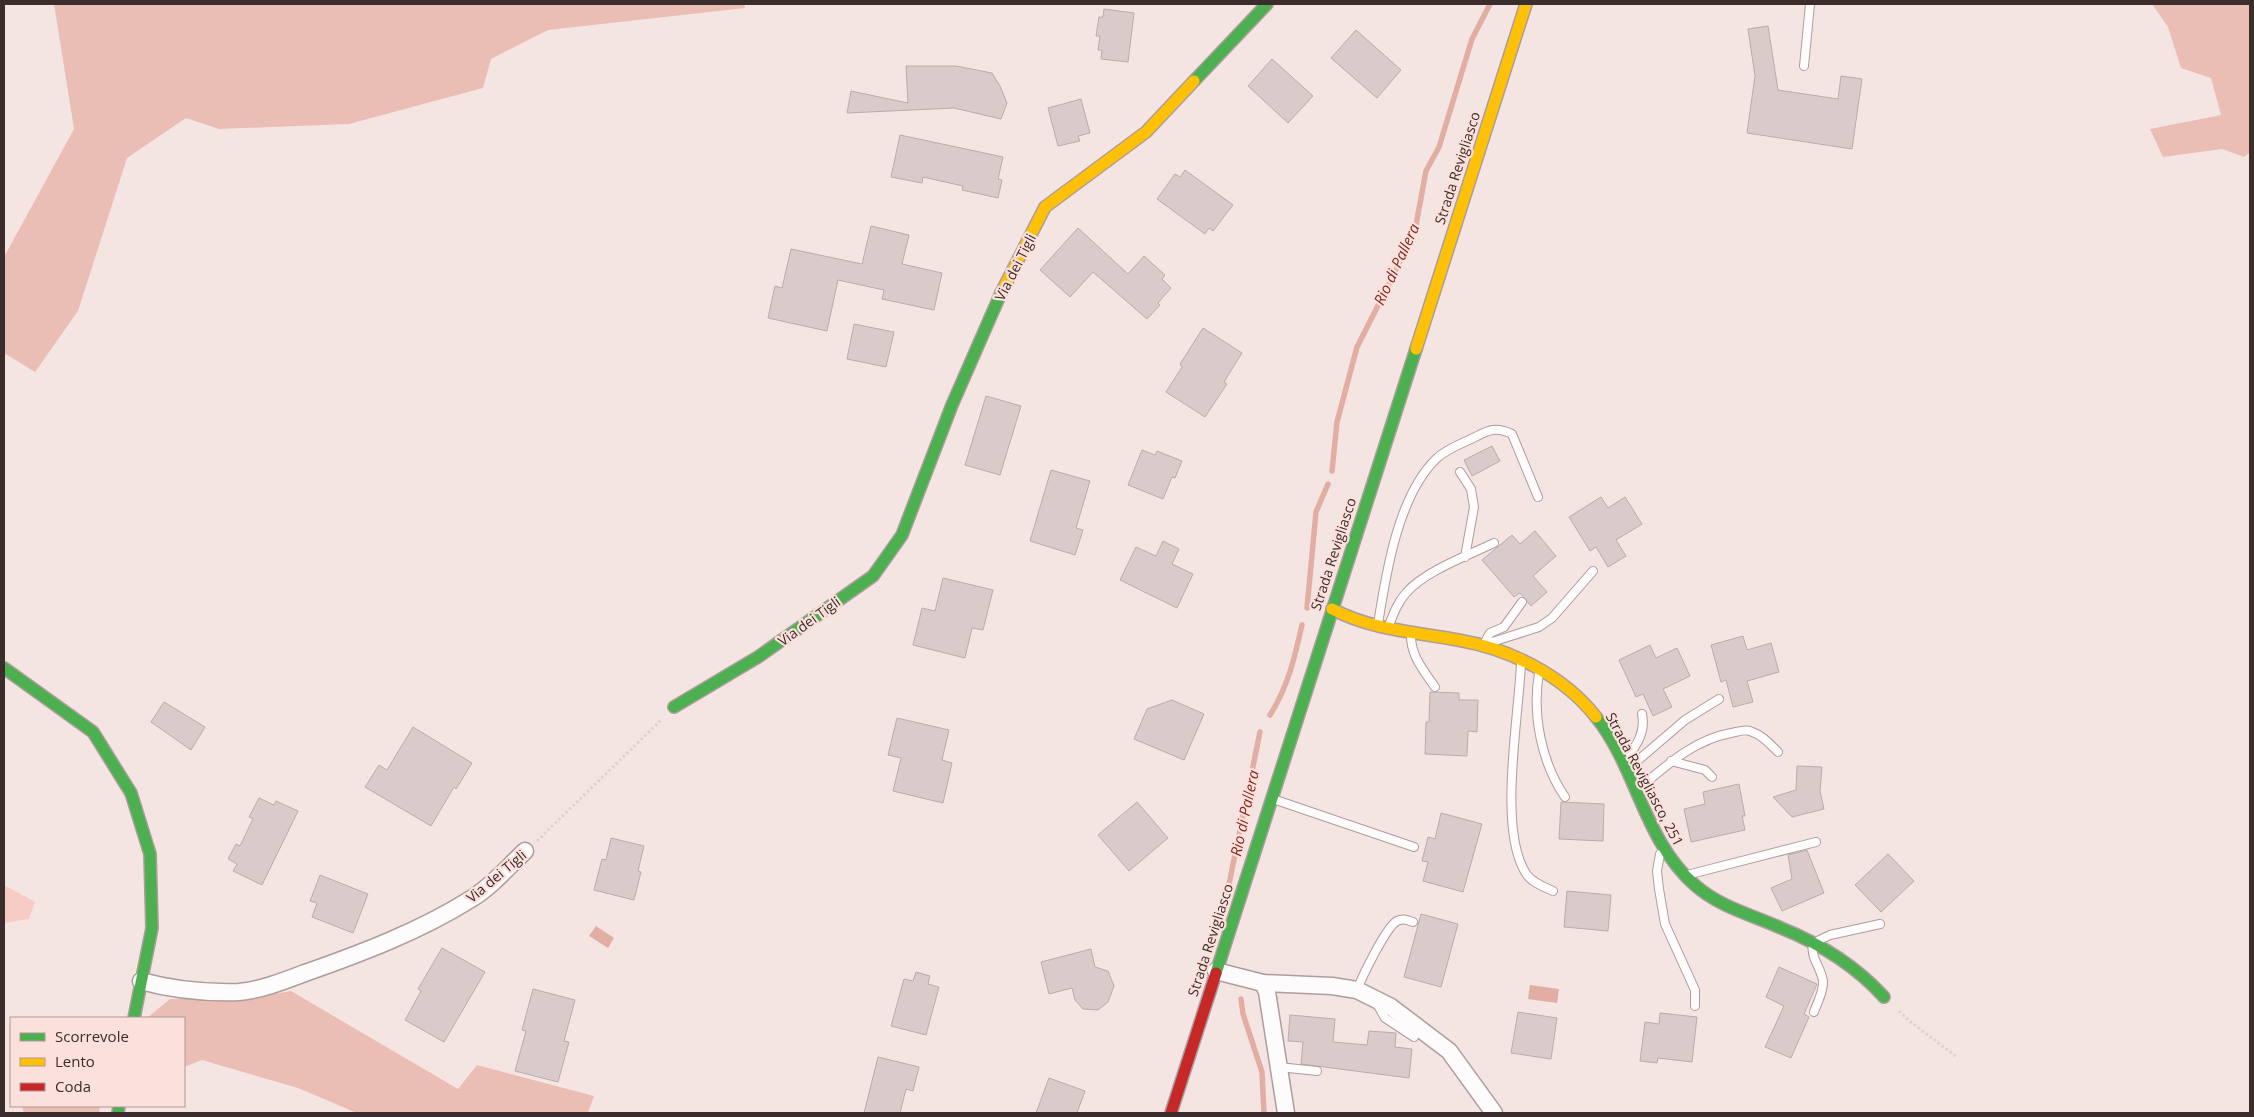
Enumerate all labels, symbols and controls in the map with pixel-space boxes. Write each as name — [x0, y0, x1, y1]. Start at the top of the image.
street label: Strada Revigliasco — [1430, 109, 1484, 227]
water label: Rio di Pallera — [1368, 220, 1424, 308]
street label: Via dei Tigli — [990, 230, 1040, 304]
street label: Strada Revigliasco — [1306, 495, 1360, 613]
street label: Via dei Tigli — [774, 592, 844, 650]
street label: Strada Revigliasco, 251 — [1602, 709, 1688, 849]
water label: Rio di Pallera — [1225, 768, 1263, 858]
street label: Via dei Tigli — [462, 845, 530, 907]
street label: Strada Revigliasco — [1183, 881, 1237, 999]
legend — [10, 1017, 185, 1107]
text: Scorrevole — [55, 1026, 129, 1046]
text: Lento — [55, 1051, 95, 1071]
text: Coda — [55, 1076, 91, 1096]

